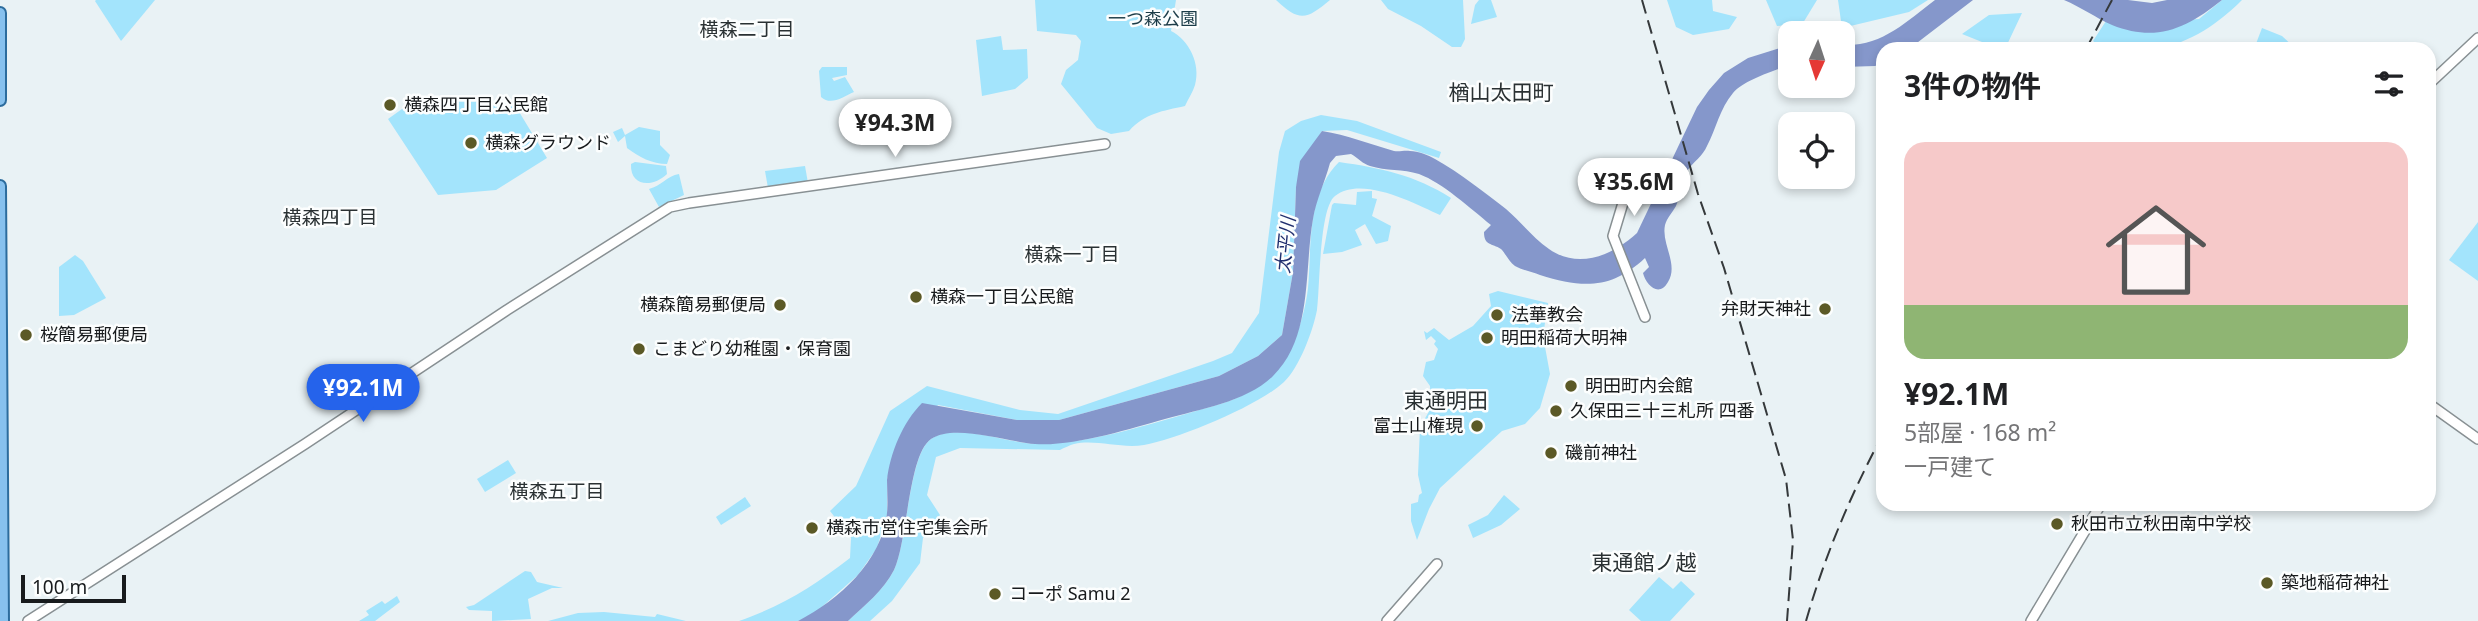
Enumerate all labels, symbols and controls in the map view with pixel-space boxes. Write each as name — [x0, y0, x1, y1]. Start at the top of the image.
park label: 一つ森公園 — [1108, 6, 1198, 30]
district label: 横森二丁目 — [699, 16, 795, 42]
north arrow — [1778, 21, 1855, 98]
map controls — [1778, 21, 1855, 189]
text: 3件の物件 — [1904, 65, 2041, 106]
icon: filters — [2370, 65, 2408, 103]
district label: 楢山太田町 — [1449, 78, 1554, 106]
place label: 横森四丁目公民館 — [404, 92, 548, 116]
marker: 横森四丁目公民館 — [382, 97, 398, 113]
pin: ¥94.3M — [838, 100, 952, 159]
text: ¥94.3M — [855, 106, 935, 138]
button: locate — [1778, 112, 1855, 189]
place label: 横森グラウンド — [485, 130, 611, 154]
marker: 横森グラウンド — [463, 135, 479, 151]
pin: ¥35.6M — [1577, 158, 1691, 218]
text: ¥35.6M — [1594, 165, 1674, 197]
icon: home — [2093, 187, 2219, 313]
district label: 横森四丁目 — [282, 204, 378, 230]
water label: 太平川 — [1269, 213, 1301, 275]
district label: 横森一丁目 — [1024, 241, 1120, 267]
place label: 横森一丁目公民館 — [930, 284, 1074, 308]
marker: 横森一丁目公民館 — [908, 289, 924, 305]
place label: 横森簡易郵便局 — [640, 292, 766, 316]
place label: 弁財天神社 — [1721, 296, 1811, 320]
marker: 横森簡易郵便局 — [772, 297, 788, 313]
marker: 弁財天神社 — [1817, 301, 1833, 317]
place label: 法華教会 — [1511, 302, 1583, 326]
marker: 法華教会 — [1489, 307, 1505, 323]
place label: 桜簡易郵便局 — [40, 322, 148, 346]
place label: 明田稲荷大明神 — [1501, 325, 1627, 349]
marker: 桜簡易郵便局 — [18, 327, 34, 343]
marker: 明田稲荷大明神 — [1479, 330, 1495, 346]
place label: こまどり幼稚園・保育園 — [653, 336, 851, 360]
marker: こまどり幼稚園・保育園 — [631, 341, 647, 357]
pin: ¥92.1M — [306, 364, 420, 424]
text: ¥92.1M — [323, 371, 403, 403]
place label: 明田町内会館 — [1585, 373, 1693, 397]
text: ¥92.1M — [1904, 373, 2009, 414]
marker: 明田町内会館 — [1563, 378, 1579, 394]
district label: 東通明田 — [1404, 386, 1488, 414]
place label: 久保田三十三札所 四番 — [1570, 398, 1755, 422]
marker: 久保田三十三札所 四番 — [1548, 403, 1564, 419]
place label: 富士山権現 — [1373, 413, 1463, 437]
text: 5部屋 · 168 m² — [1904, 416, 2056, 448]
marker: 富士山権現 — [1469, 418, 1485, 434]
place label: 磯前神社 — [1565, 440, 1637, 464]
marker: 磯前神社 — [1543, 445, 1559, 461]
text: 一戸建て — [1904, 450, 1996, 482]
district label: 横森五丁目 — [509, 478, 605, 504]
place label: 秋田市立秋田南中学校 — [2071, 511, 2251, 535]
place label: 横森市営住宅集会所 — [826, 515, 988, 539]
marker: 秋田市立秋田南中学校 — [2049, 516, 2065, 532]
marker: 横森市営住宅集会所 — [804, 520, 820, 536]
district label: 東通館ノ越 — [1592, 548, 1697, 576]
place label: 築地稲荷神社 — [2281, 570, 2389, 594]
scale bar — [21, 572, 126, 604]
text: 100 m — [32, 574, 87, 600]
marker: 築地稲荷神社 — [2259, 575, 2275, 591]
place label: コーポ Samu 2 — [1009, 581, 1131, 605]
marker: コーポ Samu 2 — [987, 586, 1003, 602]

